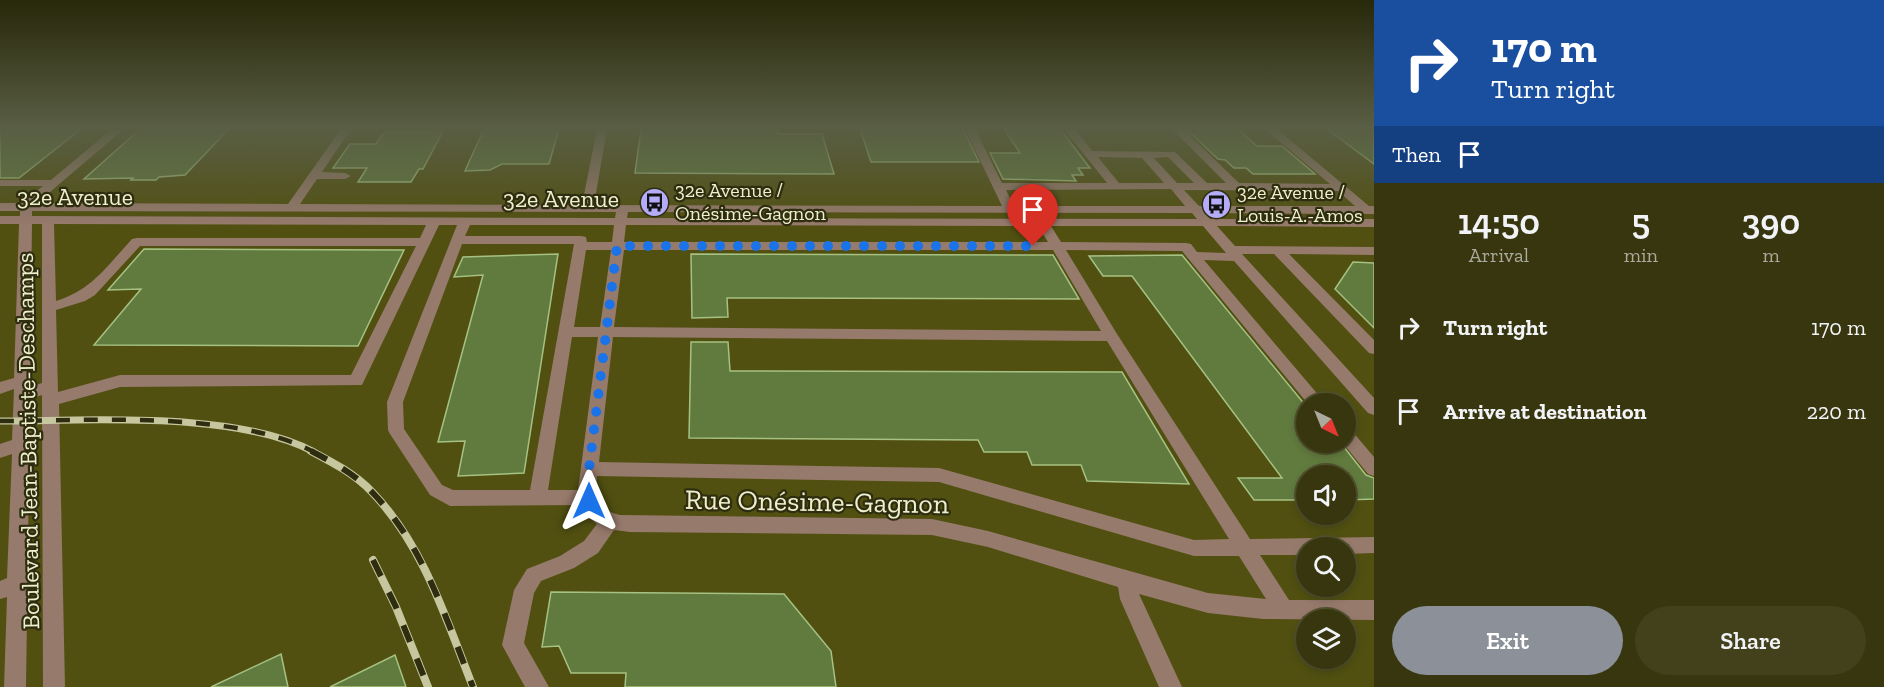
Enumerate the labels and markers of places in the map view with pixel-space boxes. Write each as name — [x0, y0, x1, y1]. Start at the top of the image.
place label: 32e Avenue / Onésime-Gagnon — [675, 178, 827, 225]
place label: 32e Avenue / Louis-A.-Amos — [1237, 180, 1363, 227]
pin — [1007, 184, 1058, 246]
bus stop icon: 32e Avenue / Onésime-Gagnon — [638, 186, 670, 218]
bus stop icon: 32e Avenue / Louis-A.-Amos — [1200, 188, 1232, 220]

